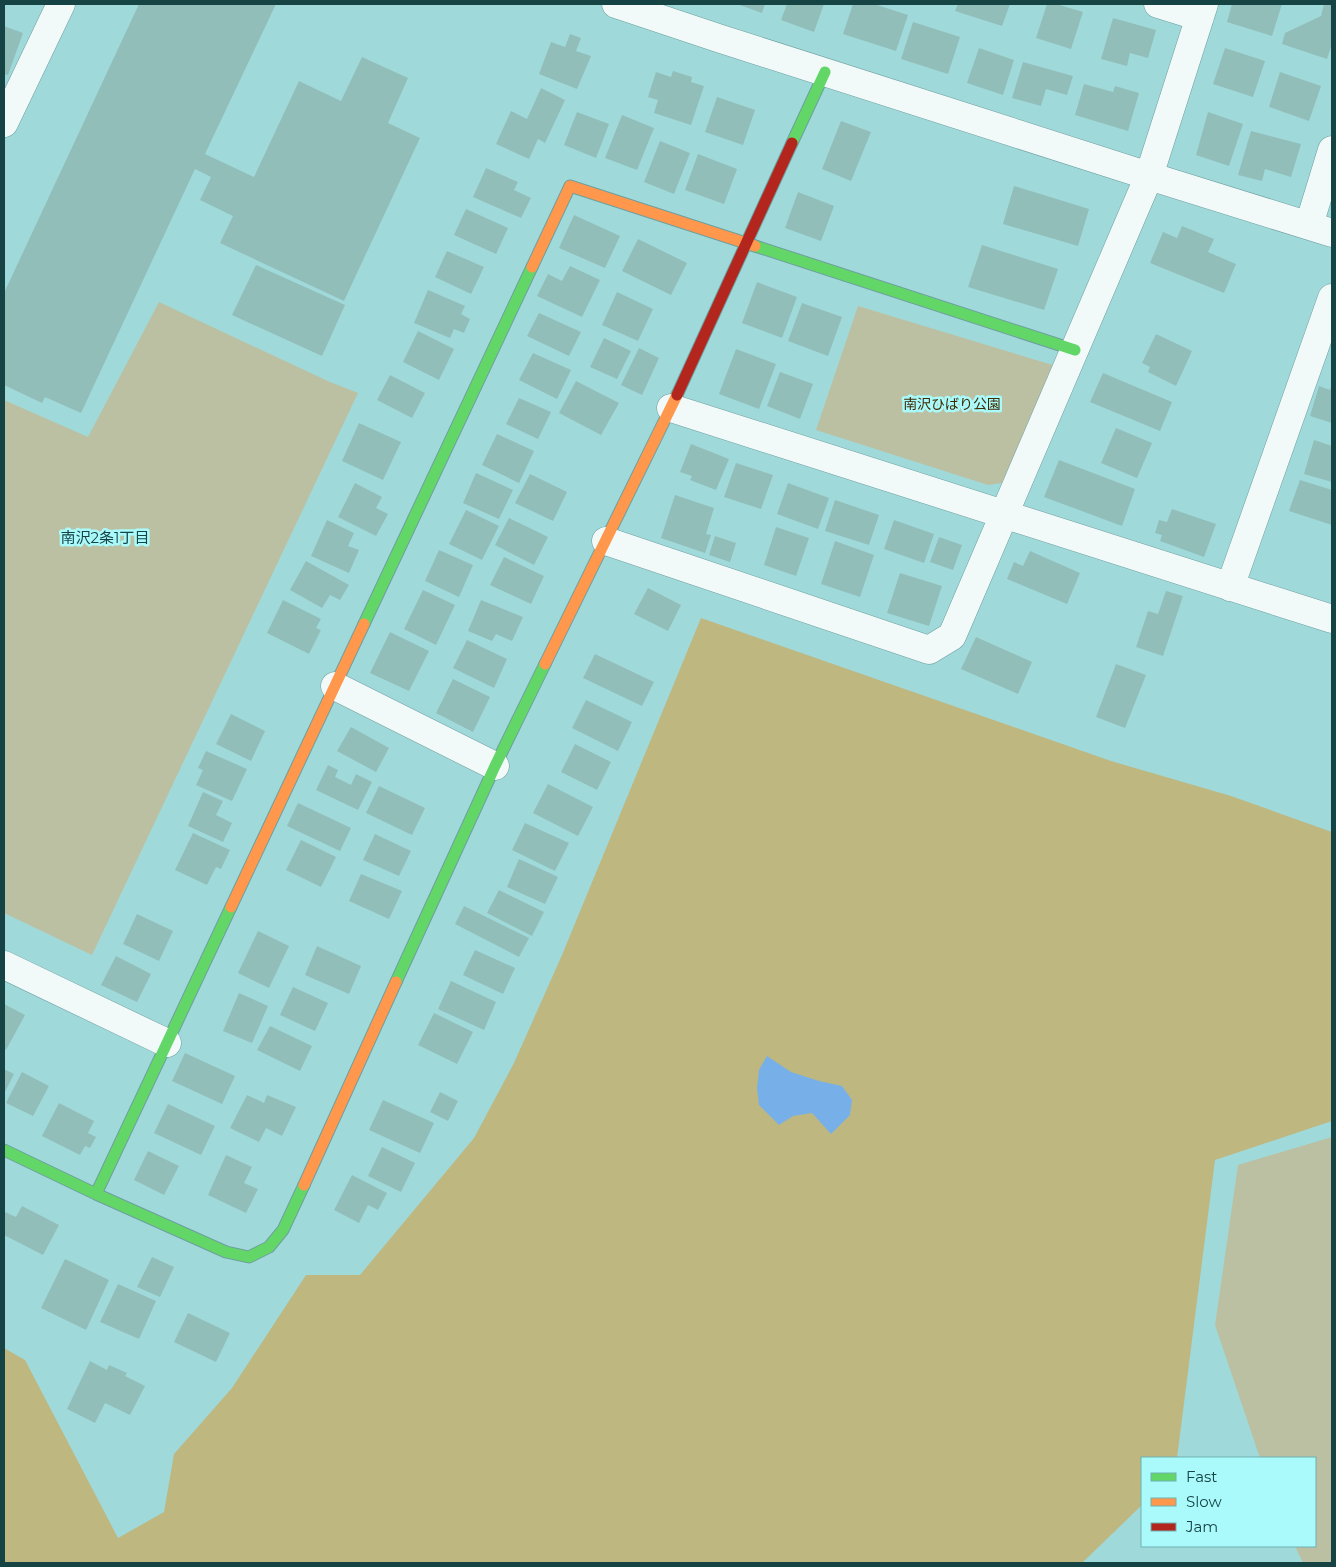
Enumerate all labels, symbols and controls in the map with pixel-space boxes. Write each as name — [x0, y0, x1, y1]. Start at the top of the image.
park label: 南沢ひばり公園 — [903, 395, 1001, 413]
district label: 南沢2条1丁目 — [61, 528, 149, 547]
legend — [1141, 1457, 1316, 1547]
text: Fast — [1186, 1467, 1217, 1486]
text: Slow — [1186, 1492, 1222, 1511]
text: Jam — [1185, 1517, 1218, 1536]

